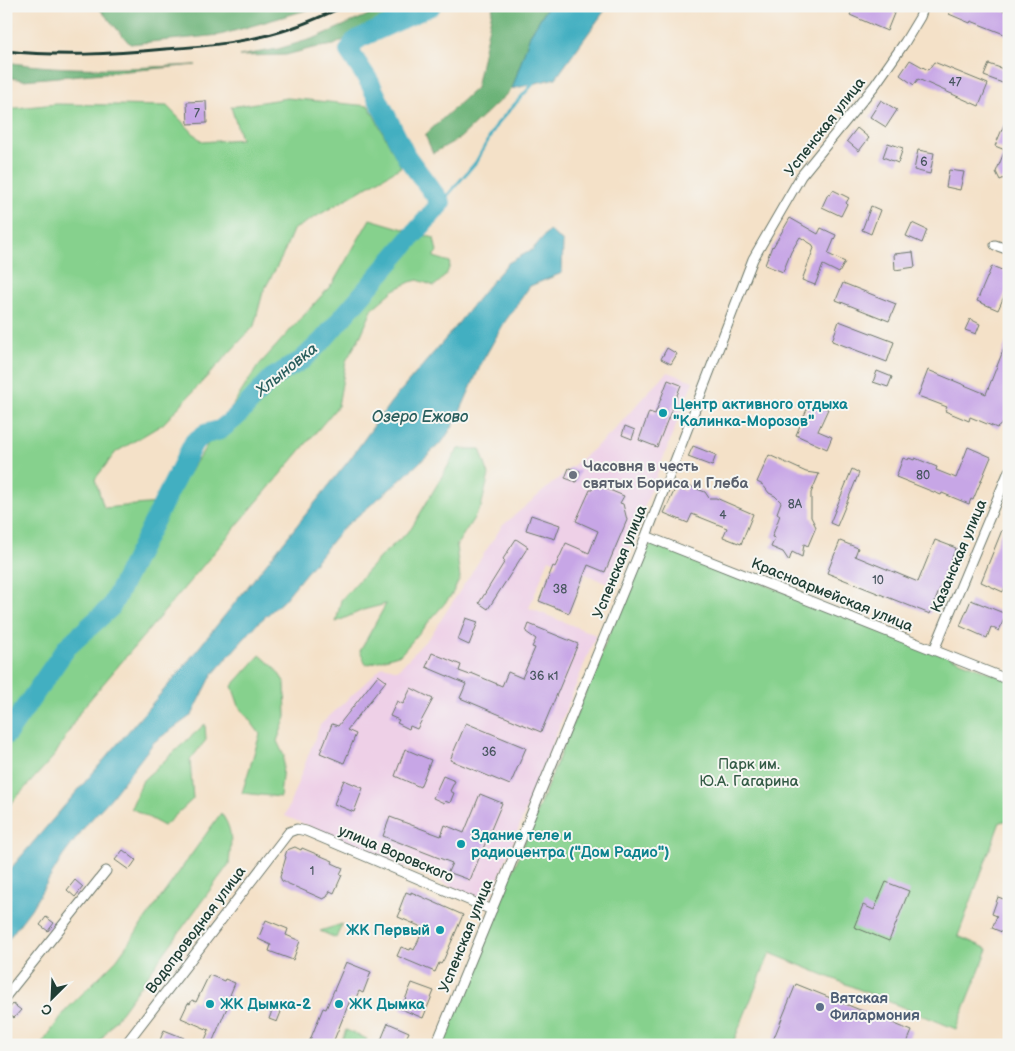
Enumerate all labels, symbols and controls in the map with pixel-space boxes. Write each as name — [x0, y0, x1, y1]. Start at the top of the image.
street label: Успенская улица — [780, 74, 870, 180]
house number: 47 — [948, 75, 962, 90]
house number: 7 — [194, 106, 200, 121]
house number: 6 — [920, 155, 928, 170]
water label: Хлыновка — [251, 339, 322, 401]
place label: Центр активного отдыха "Калинка-Морозов" — [673, 395, 848, 431]
marker: Центр активного отдыха "Калинка-Морозов" — [657, 407, 669, 419]
water label: Озеро Ежово — [372, 408, 469, 427]
place label: Часовня в честь святых Бориса и Глеба — [583, 457, 748, 493]
house number: 80 — [916, 468, 930, 483]
marker: Часовня в честь святых Бориса и Глеба — [567, 469, 579, 481]
house number: 8А — [788, 497, 803, 512]
street label: Казанская улица — [927, 497, 991, 615]
street label: Успенская улица — [589, 502, 651, 621]
house number: 4 — [719, 508, 727, 523]
street label: Красноармейская улица — [748, 554, 916, 636]
house number: 10 — [872, 573, 884, 588]
house number: 38 — [553, 582, 567, 597]
house number: 36 к1 — [530, 669, 558, 684]
house number: 36 — [482, 745, 496, 760]
park label: Парк им. Ю.А. Гагарина — [699, 755, 799, 791]
street label: улица Воровского — [336, 821, 457, 887]
place label: Здание теле и радиоцентра ("Дом Радио") — [471, 826, 669, 862]
marker: Здание теле и радиоцентра ("Дом Радио") — [455, 838, 467, 850]
street label: Водопроводная улица — [142, 862, 250, 997]
house number: 1 — [310, 864, 314, 879]
street label: Успенская улица — [435, 876, 497, 995]
place label: ЖК Первый — [346, 921, 430, 940]
marker: ЖК Первый — [434, 924, 446, 936]
north arrow — [28, 974, 78, 1024]
place label: Вятская Филармония — [830, 989, 920, 1025]
place label: ЖК Дымка-2 — [220, 995, 311, 1014]
place label: ЖК Дымка — [349, 995, 425, 1014]
marker: ЖК Дымка-2 — [204, 998, 216, 1010]
marker: ЖК Дымка — [333, 998, 345, 1010]
text: С — [39, 1000, 55, 1019]
marker: Вятская Филармония — [814, 1001, 826, 1013]

